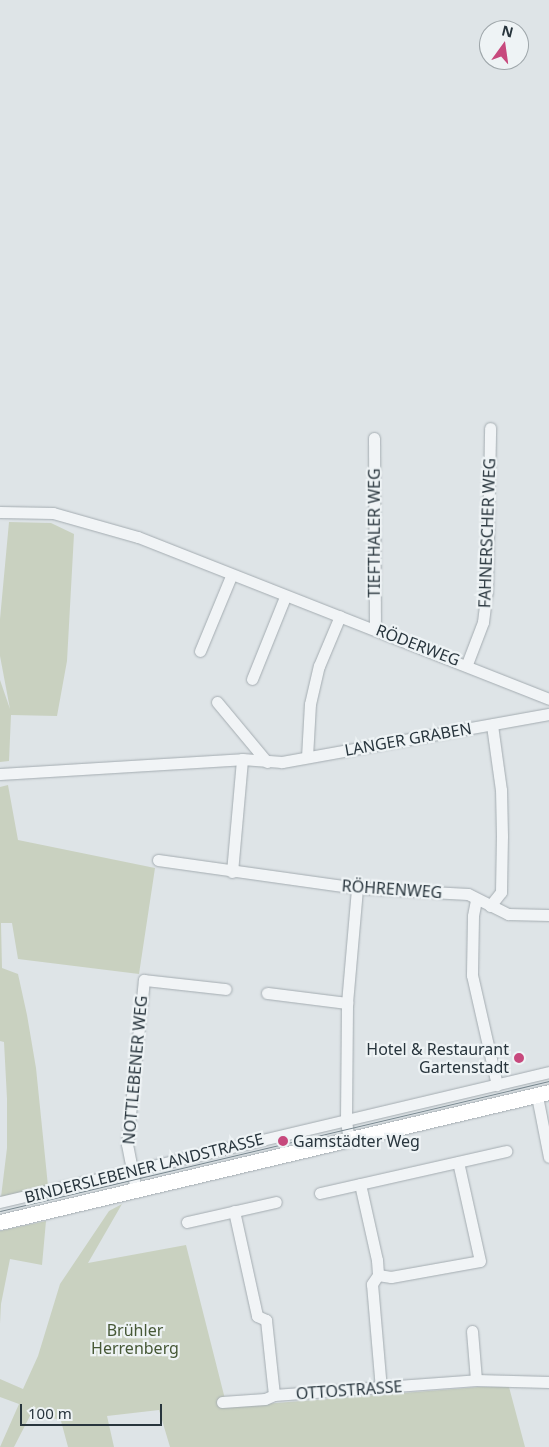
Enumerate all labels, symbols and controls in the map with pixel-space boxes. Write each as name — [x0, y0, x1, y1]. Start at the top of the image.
north arrow — [479, 20, 529, 70]
text: N — [500, 20, 515, 42]
street label: FAHNERSCHER WEG — [475, 458, 499, 608]
street label: TIEFTHALER WEG — [364, 468, 384, 598]
street label: RÖDERWEG — [373, 620, 463, 670]
street label: LANGER GRABEN — [343, 718, 473, 760]
street label: RÖHRENWEG — [341, 876, 443, 902]
street label: NOTTLEBENER WEG — [119, 995, 151, 1145]
place label: Hotel & Restaurant Gartenstadt — [366, 1039, 509, 1077]
marker: Hotel & Restaurant Gartenstadt — [513, 1052, 525, 1064]
street label: BINDERSLEBENER LANDSTRASSE — [22, 1129, 266, 1207]
place label: Gamstädter Weg — [293, 1131, 420, 1151]
marker: Gamstädter Weg — [277, 1135, 289, 1147]
park label: Brühler Herrenberg — [91, 1320, 179, 1358]
street label: OTTOSTRASSE — [295, 1377, 403, 1403]
scale bar — [22, 1394, 165, 1426]
text: 100 m — [28, 1403, 72, 1423]

